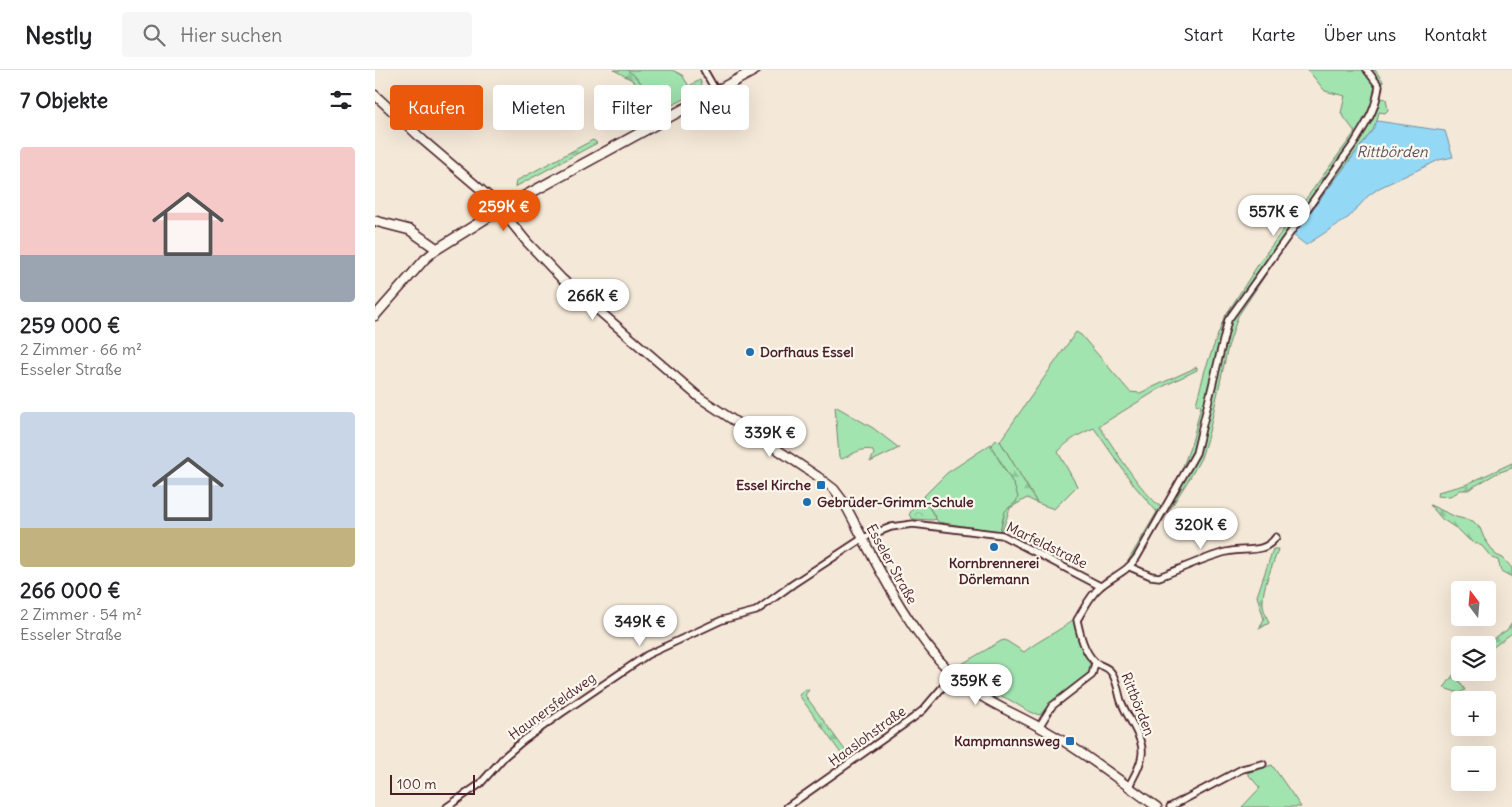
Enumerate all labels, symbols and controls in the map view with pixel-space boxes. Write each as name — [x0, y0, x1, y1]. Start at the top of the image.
search box — [122, 12, 472, 57]
text: Nestly — [25, 20, 92, 50]
icon: search — [140, 21, 168, 49]
text: Hier suchen — [180, 23, 282, 47]
text: Start — [1184, 23, 1223, 46]
text: Karte — [1251, 23, 1296, 46]
text: Über uns — [1324, 23, 1396, 46]
text: Kontakt — [1424, 23, 1487, 46]
chip: Kaufen — [390, 85, 483, 130]
chip: Mieten — [493, 85, 584, 130]
chip: Filter — [594, 85, 671, 130]
chip: Neu — [681, 85, 749, 130]
icon: filters — [327, 86, 355, 114]
text: 7 Objekte — [20, 87, 108, 114]
water label: Rittbörden — [1356, 142, 1428, 161]
icon: home — [143, 179, 233, 269]
pin: 259K € — [463, 190, 545, 232]
pin: 557K € — [1233, 194, 1315, 237]
text: 259K € — [478, 196, 530, 216]
text: 557K € — [1249, 201, 1299, 221]
pin: 266K € — [552, 278, 634, 321]
text: 266K € — [567, 285, 619, 305]
text: 259 000 € — [20, 312, 121, 339]
text: 2 Zimmer · 66 m² — [20, 339, 142, 359]
place label: Dorfhaus Essel — [760, 343, 854, 361]
marker: Dorfhaus Essel — [744, 346, 756, 358]
text: Esseler Straße — [20, 359, 122, 379]
pin: 339K € — [729, 416, 811, 458]
text: 339K € — [744, 422, 796, 442]
icon: home — [143, 444, 233, 534]
place label: Essel Kirche — [736, 476, 811, 494]
marker: Essel Kirche — [815, 479, 827, 491]
place label: Gebrüder-Grimm-Schule — [817, 493, 974, 511]
marker: Gebrüder-Grimm-Schule — [801, 496, 813, 508]
pin: 320K € — [1160, 508, 1242, 550]
text: 320K € — [1175, 514, 1227, 534]
street label: Marfeldstraße — [1004, 518, 1090, 572]
street label: Esseler Straße — [862, 521, 922, 607]
marker: Kornbrennerei Dörlemann — [988, 541, 1000, 553]
place label: Kornbrennerei Dörlemann — [949, 554, 1039, 588]
text: 266 000 € — [20, 577, 121, 604]
north arrow — [1451, 581, 1496, 626]
map controls — [1451, 581, 1496, 791]
text: 2 Zimmer · 54 m² — [20, 604, 142, 624]
pin: 349K € — [599, 604, 681, 647]
text: 349K € — [614, 611, 666, 631]
text: Esseler Straße — [20, 624, 122, 644]
button: layers — [1451, 636, 1496, 681]
pin: 359K € — [935, 664, 1017, 706]
street label: Haunersfeldweg — [505, 668, 599, 744]
text: 359K € — [950, 670, 1002, 690]
street label: Rittbörden — [1117, 670, 1159, 738]
button: + — [1451, 691, 1496, 736]
street label: Haaslohstraße — [825, 702, 909, 770]
place label: Kampmannsweg — [954, 732, 1060, 750]
marker: Kampmannsweg — [1064, 735, 1076, 747]
button: − — [1451, 746, 1496, 791]
scale bar — [390, 772, 475, 795]
text: 100 m — [397, 775, 437, 793]

